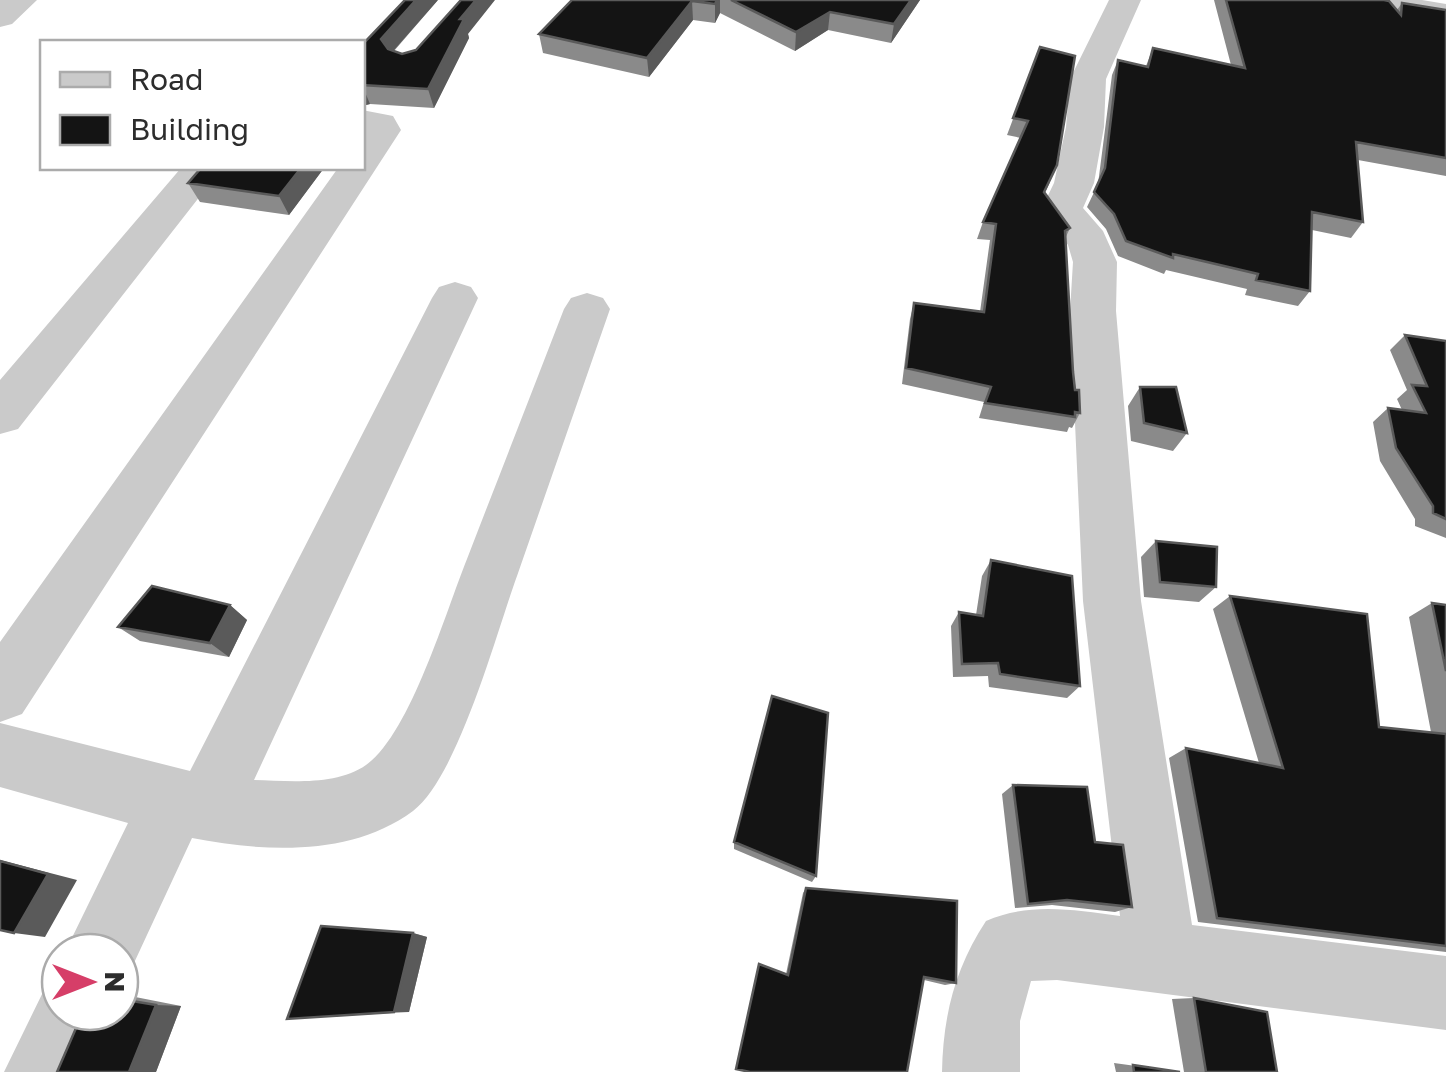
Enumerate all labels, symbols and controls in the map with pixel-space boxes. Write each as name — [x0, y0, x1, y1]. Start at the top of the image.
legend — [40, 40, 365, 170]
text: Road — [130, 61, 204, 97]
text: Building — [130, 111, 249, 147]
north arrow — [40, 932, 140, 1032]
text: N — [99, 971, 132, 993]

